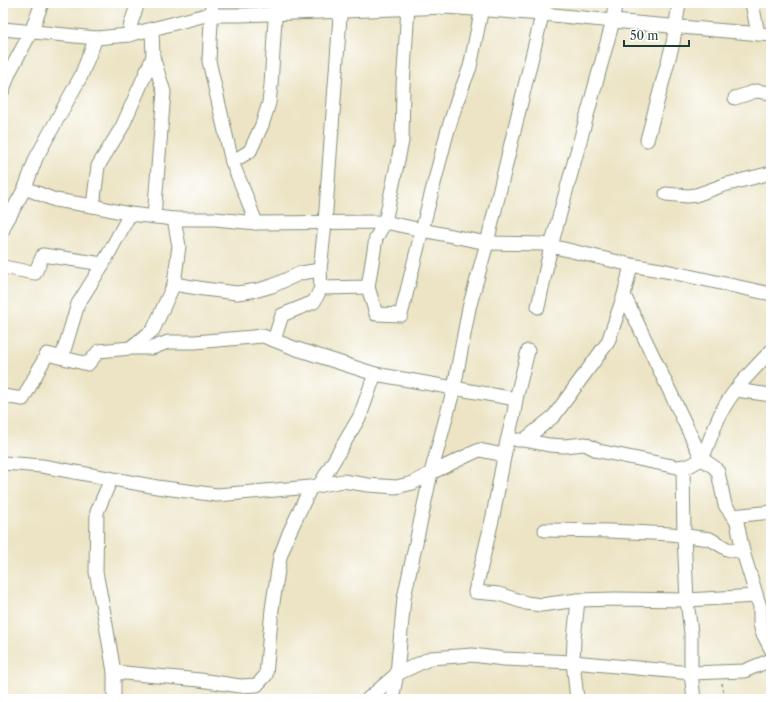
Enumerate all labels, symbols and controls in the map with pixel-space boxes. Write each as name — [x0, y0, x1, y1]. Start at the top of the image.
scale bar — [624, 22, 689, 48]
text: 50 m — [630, 28, 659, 43]

